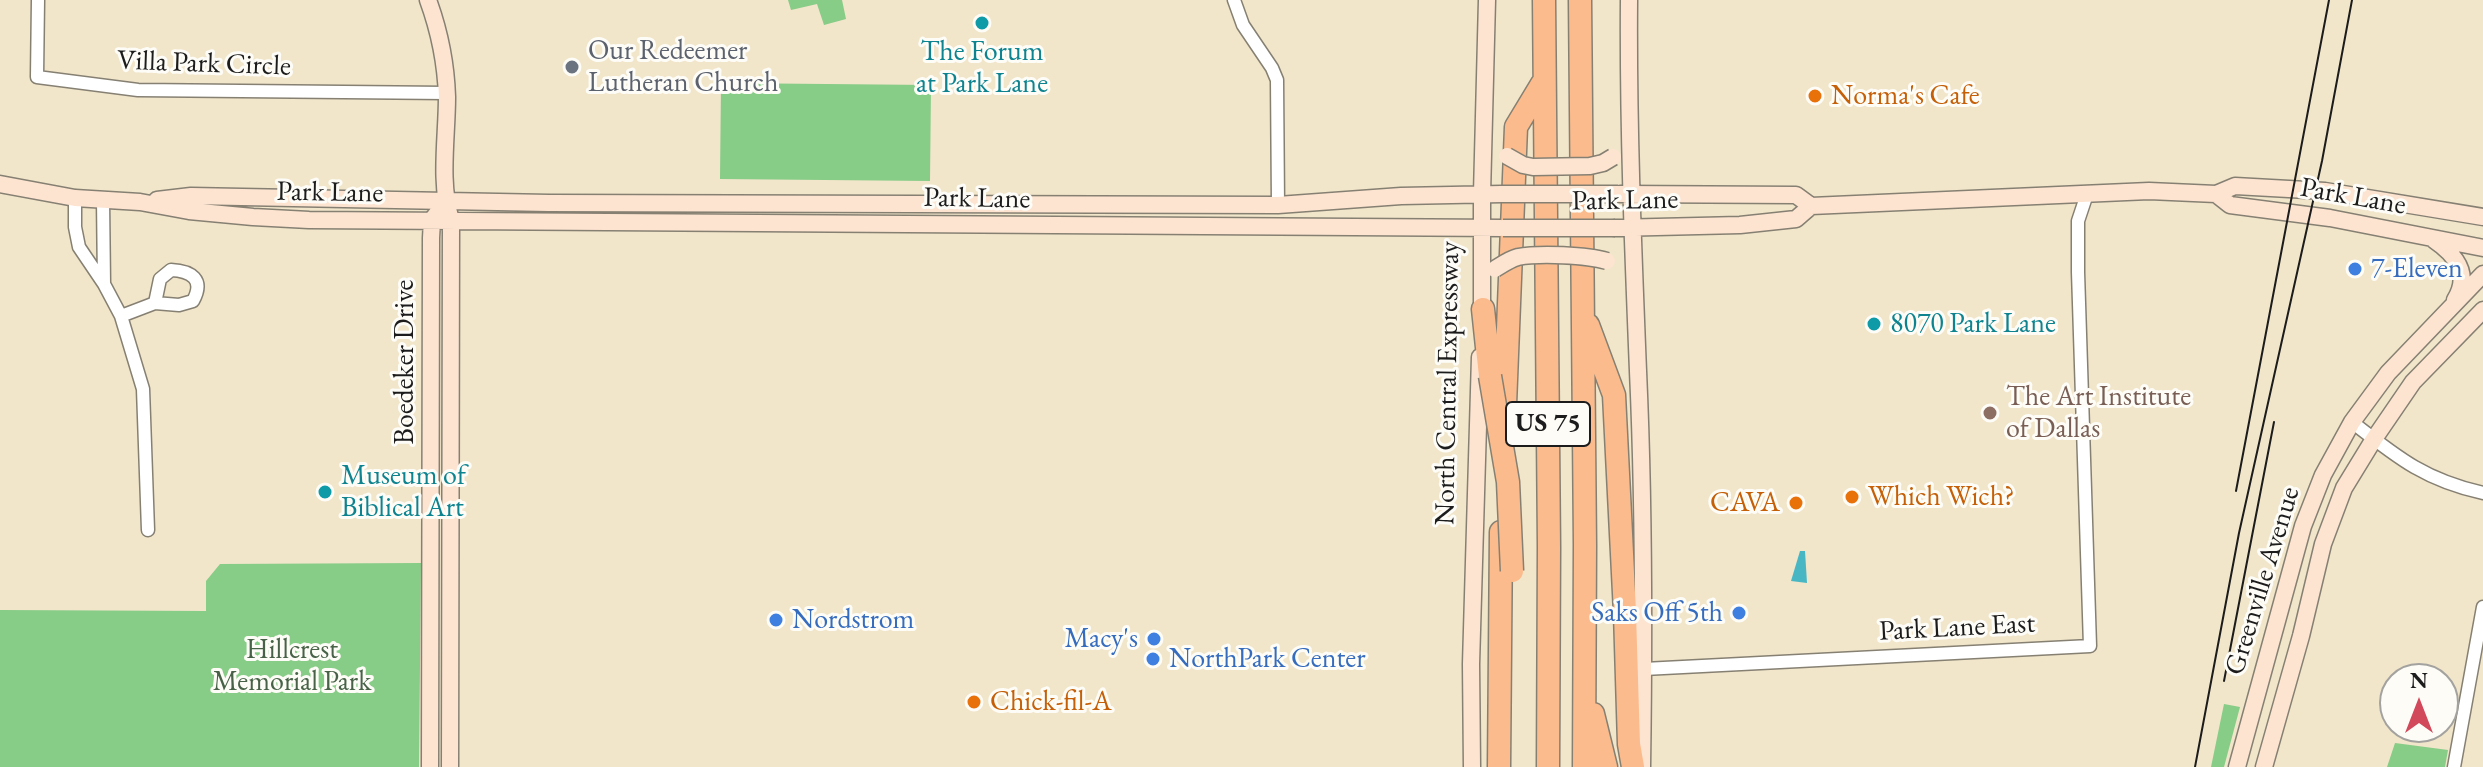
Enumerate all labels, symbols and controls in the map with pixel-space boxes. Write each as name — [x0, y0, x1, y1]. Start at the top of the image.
marker: The Forum at Park Lane — [973, 14, 991, 32]
place label: Our Redeemer Lutheran Church — [588, 34, 778, 100]
place label: The Forum at Park Lane — [916, 35, 1048, 101]
street label: Villa Park Circle — [117, 44, 291, 84]
marker: Our Redeemer Lutheran Church — [563, 58, 581, 76]
place label: Norma's Cafe — [1831, 79, 1980, 113]
marker: Norma's Cafe — [1806, 87, 1824, 105]
street label: Park Lane — [2298, 171, 2408, 223]
street label: Park Lane — [276, 175, 384, 211]
street label: Park Lane — [923, 181, 1031, 217]
street label: Park Lane — [1571, 183, 1679, 219]
street label: North Central Expressway — [1429, 241, 1467, 525]
place label: 7-Eleven — [2371, 252, 2463, 286]
marker: 7-Eleven — [2346, 260, 2364, 278]
street label: Boedeker Drive — [388, 280, 422, 444]
place label: 8070 Park Lane — [1890, 307, 2056, 341]
marker: 8070 Park Lane — [1865, 315, 1883, 333]
place label: The Art Institute of Dallas — [2006, 380, 2191, 446]
road number: US 75 — [1506, 402, 1590, 446]
marker: The Art Institute of Dallas — [1981, 404, 1999, 422]
place label: Museum of Biblical Art — [341, 459, 466, 525]
place label: Which Wich? — [1868, 480, 2015, 514]
marker: Museum of Biblical Art — [316, 483, 334, 501]
street label: Greenville Avenue — [2218, 483, 2308, 679]
place label: CAVA — [1710, 486, 1780, 520]
marker: Which Wich? — [1843, 488, 1861, 506]
marker: CAVA — [1787, 494, 1805, 512]
place label: Saks Off 5th — [1591, 596, 1723, 630]
place label: Nordstrom — [792, 603, 914, 637]
marker: Saks Off 5th — [1730, 604, 1748, 622]
street label: Park Lane East — [1878, 607, 2036, 649]
marker: Nordstrom — [767, 611, 785, 629]
place label: Macy's — [1064, 622, 1138, 656]
marker: Macy's — [1145, 630, 1163, 648]
park label: Hillcrest Memorial Park — [213, 633, 371, 699]
place label: NorthPark Center — [1169, 642, 1366, 676]
marker: NorthPark Center — [1144, 650, 1162, 668]
north arrow — [2379, 663, 2459, 743]
text: N — [2410, 666, 2428, 695]
place label: Chick-fil-A — [990, 685, 1112, 719]
marker: Chick-fil-A — [965, 693, 983, 711]

